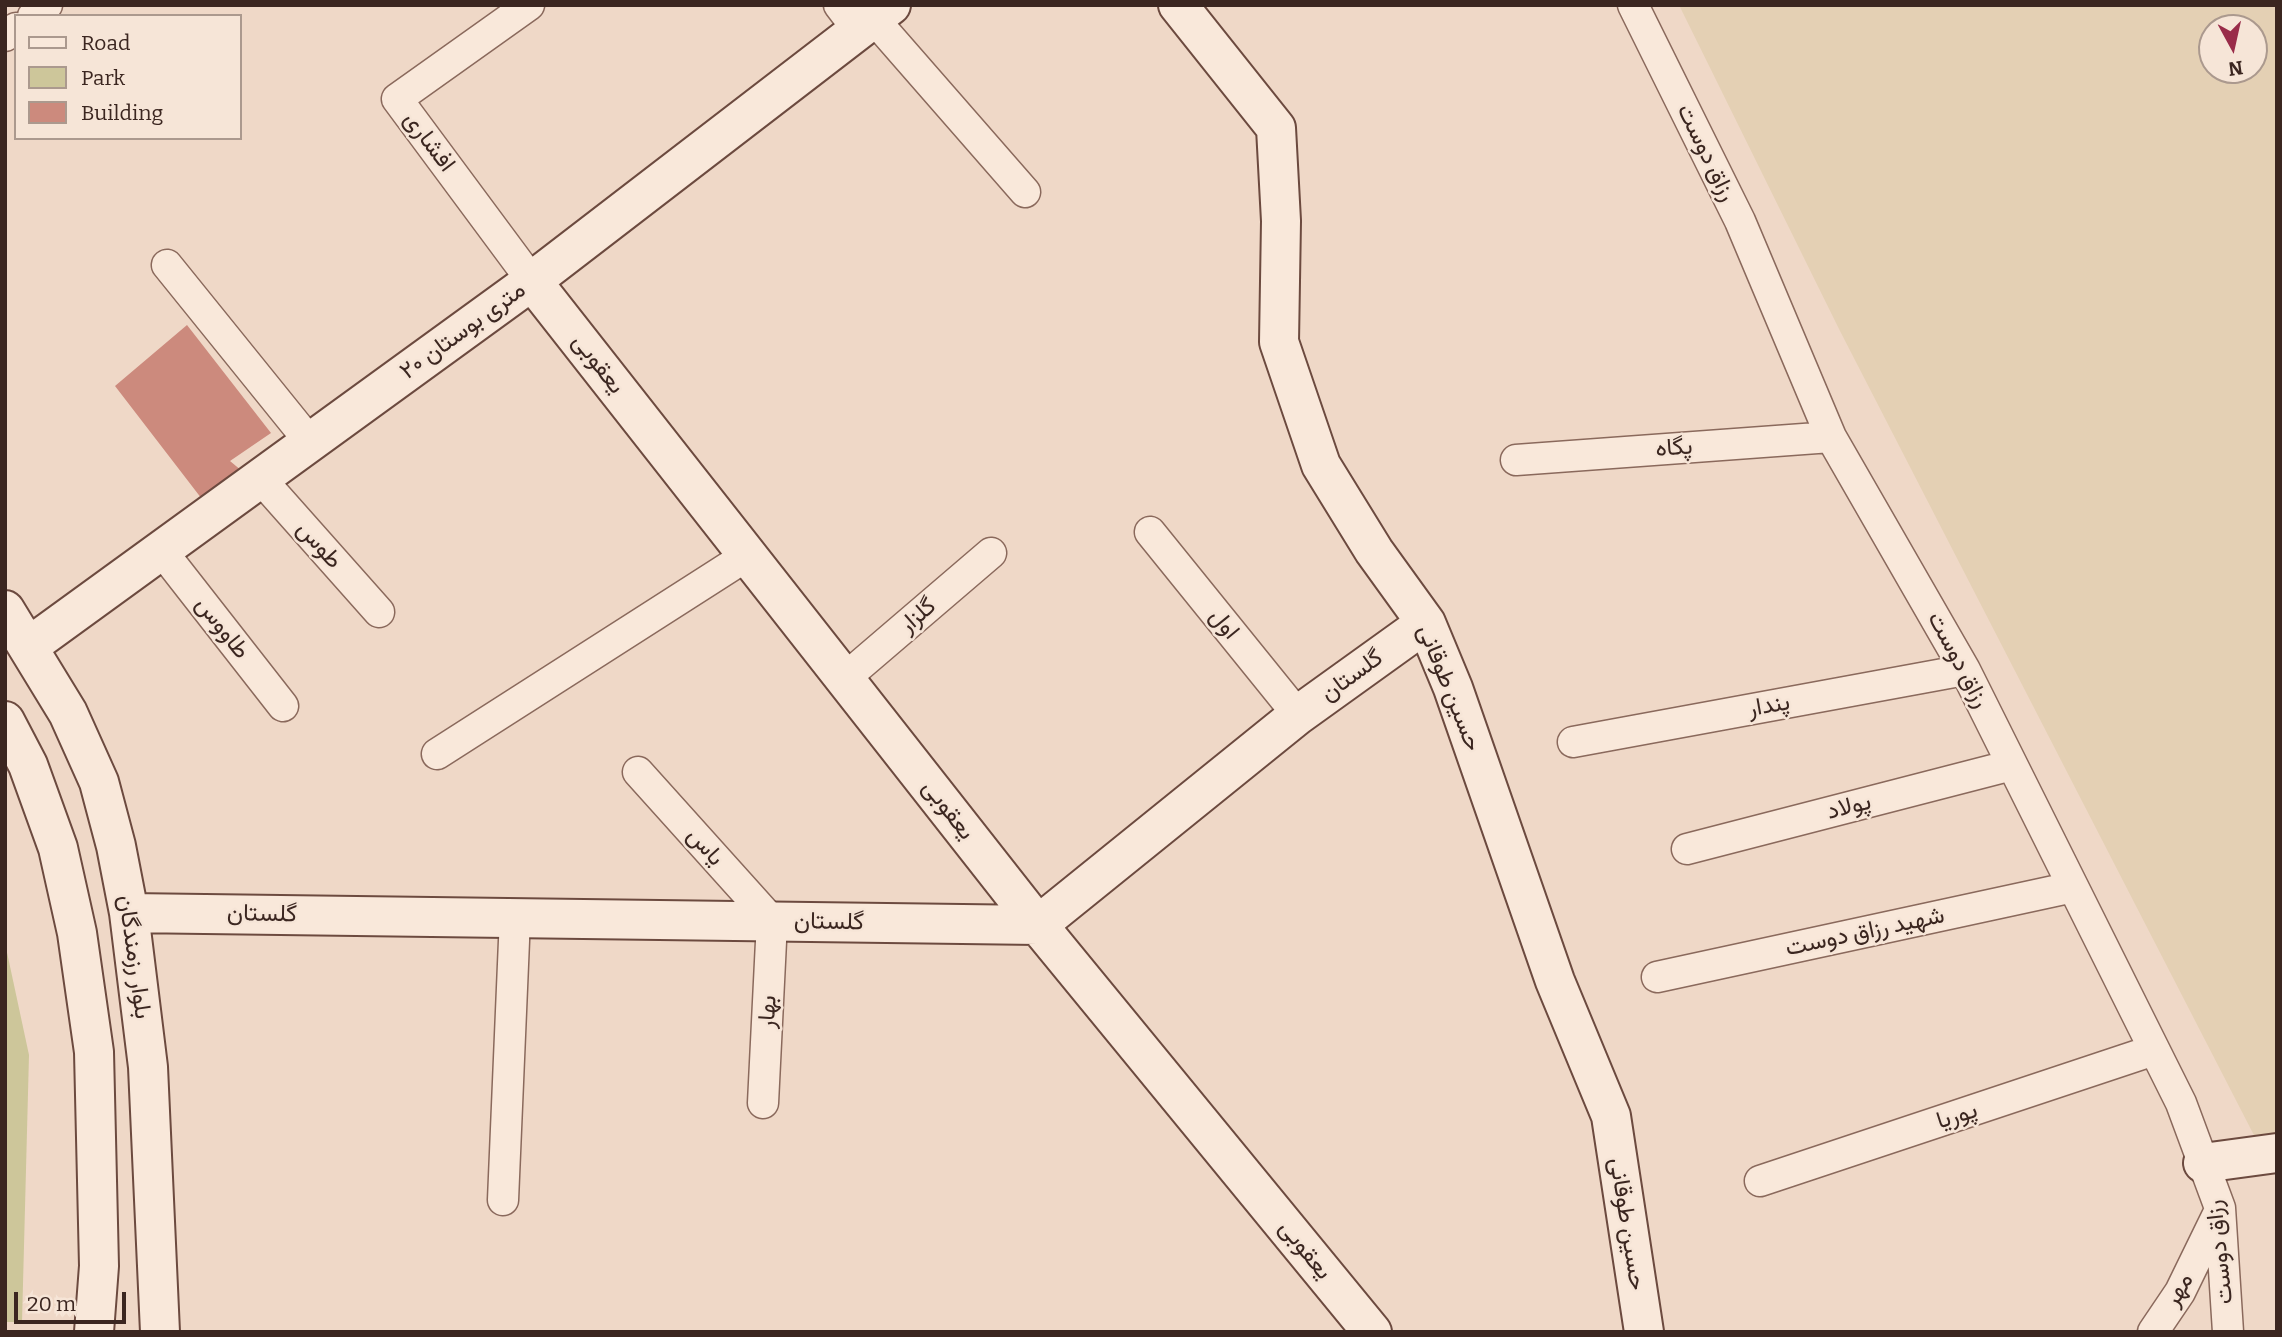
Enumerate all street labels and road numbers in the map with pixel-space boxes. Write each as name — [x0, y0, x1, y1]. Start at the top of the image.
street label: رزاق دوست — [1670, 100, 1742, 206]
street label: افشاری — [397, 106, 461, 178]
street label: ۲۰ متری بوستان — [395, 276, 531, 386]
street label: یعقوبی — [566, 328, 630, 400]
street label: پگاه — [1654, 432, 1694, 464]
street label: طوس — [290, 515, 348, 575]
street label: طاووس — [189, 591, 255, 665]
street label: گلزار — [894, 592, 942, 640]
street label: اول — [1203, 603, 1245, 645]
street label: رزاق دوست — [1921, 607, 1995, 713]
street label: حسین طوقانی — [1411, 621, 1487, 755]
street label: گلستان — [1315, 644, 1389, 708]
street label: پندار — [1746, 688, 1792, 724]
street label: یعقوبی — [916, 774, 980, 846]
street label: پولاد — [1824, 788, 1874, 826]
street label: یاس — [680, 822, 730, 872]
street label: بلوار رزمندگان — [111, 893, 157, 1021]
street label: گلستان — [227, 899, 297, 929]
street label: شهید رزاق دوست — [1783, 901, 1947, 963]
street label: گلستان — [794, 907, 864, 937]
street label: بهار — [753, 995, 783, 1029]
street label: پوریا — [1933, 1096, 1981, 1136]
street label: حسین طوقانی — [1602, 1156, 1652, 1292]
street label: رزاق دوست — [2200, 1198, 2240, 1306]
street label: یعقوبی — [1272, 1214, 1338, 1286]
street label: مهر — [2158, 1268, 2200, 1312]

